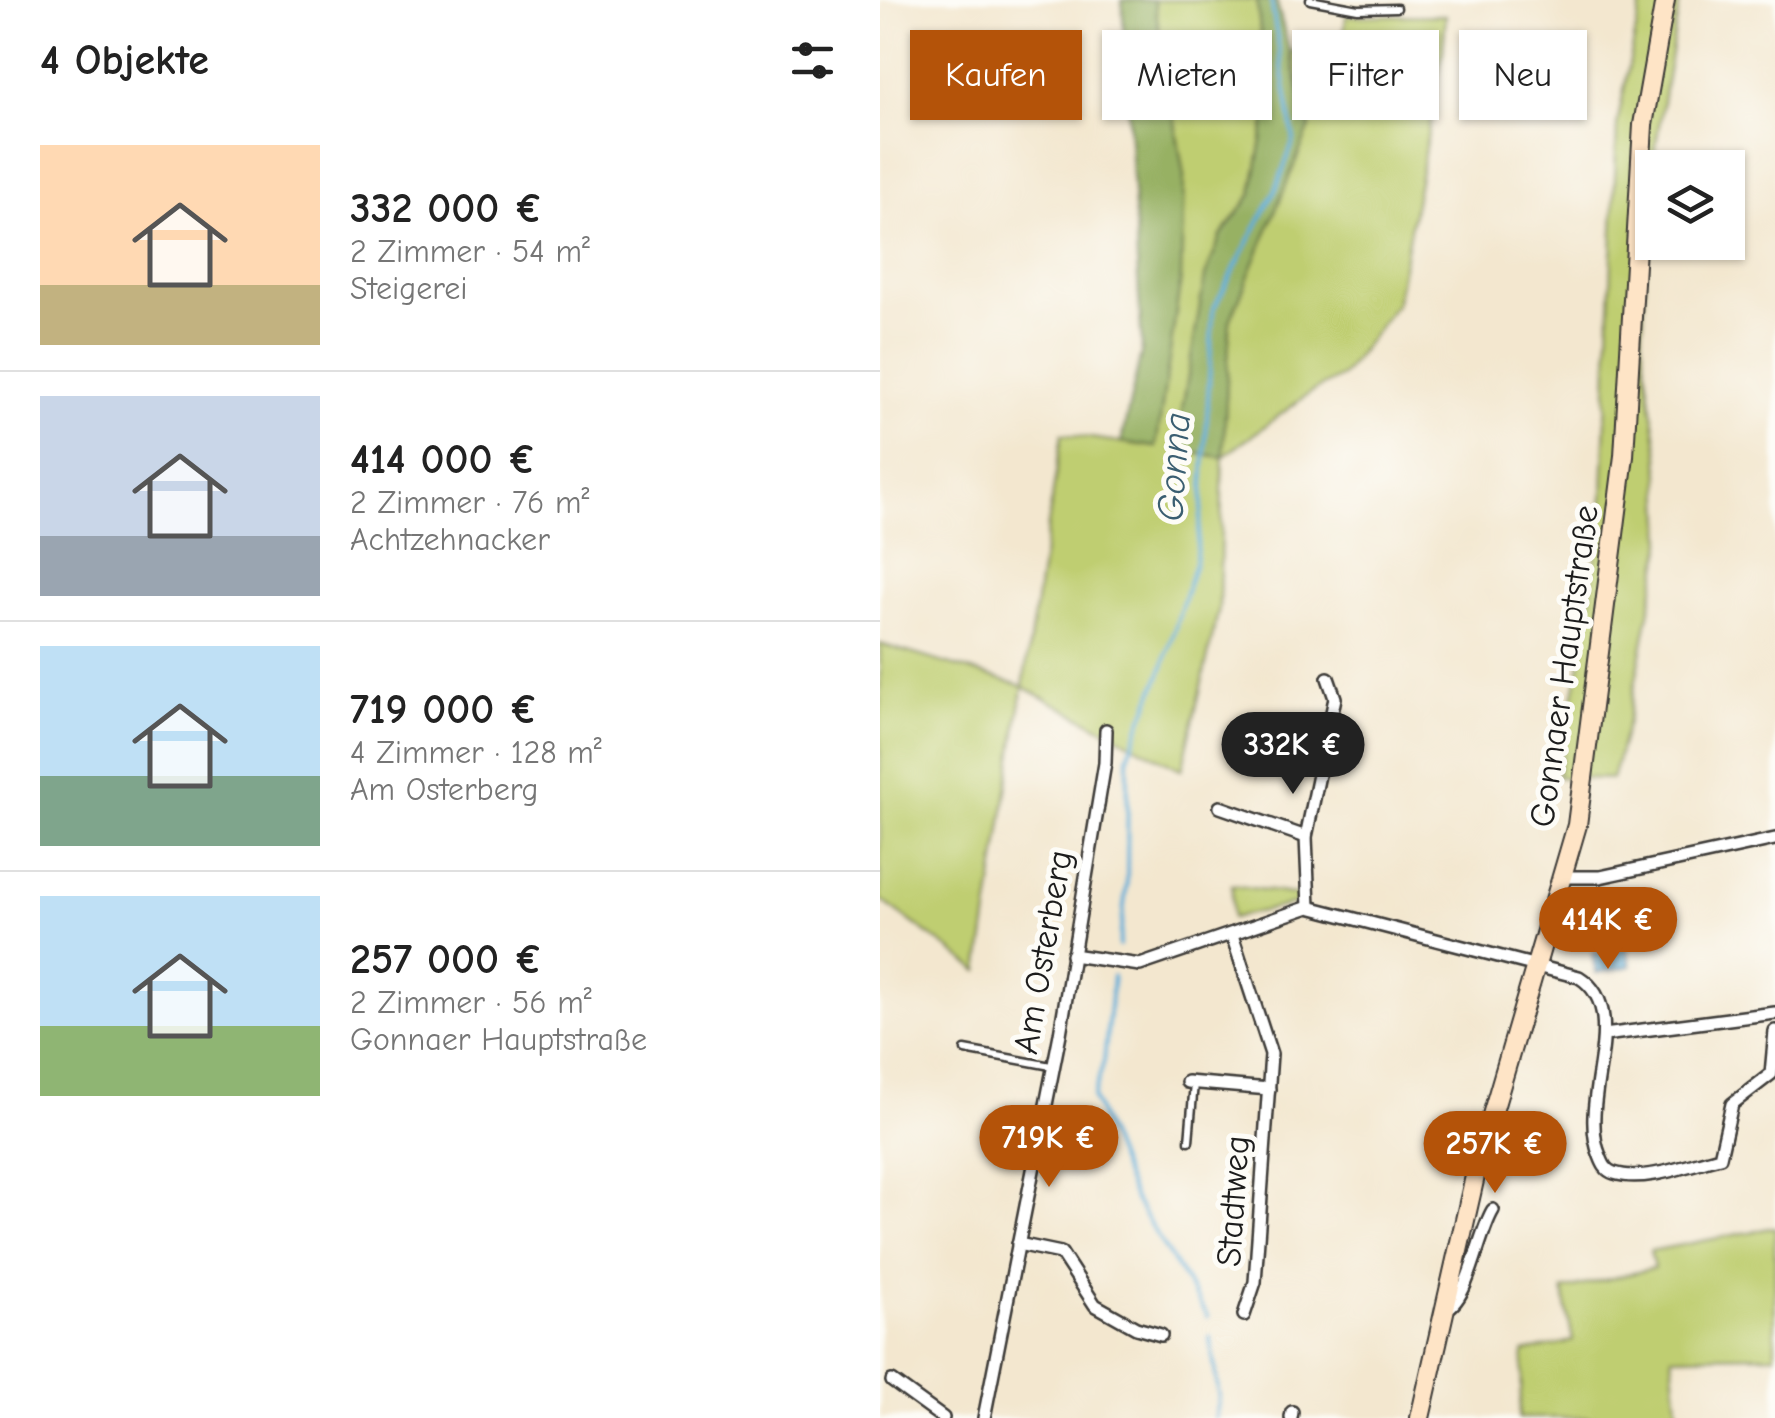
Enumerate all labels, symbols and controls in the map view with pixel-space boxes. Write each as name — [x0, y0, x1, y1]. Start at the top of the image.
chip: Kaufen — [910, 30, 1082, 120]
chip: Mieten — [1102, 30, 1272, 120]
chip: Filter — [1292, 30, 1439, 120]
chip: Neu — [1459, 30, 1587, 120]
icon: filters — [785, 33, 840, 88]
text: 4 Objekte — [40, 36, 209, 85]
map controls — [1635, 150, 1745, 260]
button: layers — [1635, 150, 1745, 260]
text: 332 000 € — [350, 184, 543, 233]
icon: home — [120, 185, 240, 305]
text: 2 Zimmer · 54 m² — [350, 233, 590, 270]
text: Steigerei — [350, 270, 468, 307]
water label: Gonna — [1148, 411, 1200, 523]
text: 414 000 € — [350, 435, 536, 484]
icon: home — [120, 436, 240, 556]
text: 2 Zimmer · 76 m² — [350, 484, 589, 521]
street label: Gonnaer Hauptstraße — [1521, 502, 1607, 830]
text: Achtzehnacker — [350, 521, 550, 558]
text: 719 000 € — [350, 685, 538, 734]
icon: home — [120, 686, 240, 806]
pin: 332K € — [1212, 712, 1374, 797]
text: 332K € — [1244, 726, 1342, 763]
text: 4 Zimmer · 128 m² — [350, 734, 602, 771]
text: Am Osterberg — [350, 771, 538, 808]
street label: Am Osterberg — [1005, 847, 1081, 1057]
pin: 414K € — [1527, 887, 1689, 972]
text: 414K € — [1561, 901, 1655, 938]
text: 257 000 € — [350, 935, 543, 984]
icon: home — [120, 936, 240, 1056]
text: 2 Zimmer · 56 m² — [350, 984, 592, 1021]
text: Gonnaer Hauptstraße — [350, 1021, 647, 1058]
pin: 719K € — [968, 1105, 1130, 1190]
pin: 257K € — [1414, 1111, 1576, 1196]
text: 719K € — [1001, 1119, 1097, 1156]
text: 257K € — [1446, 1125, 1544, 1162]
street label: Stadtweg — [1208, 1134, 1258, 1268]

